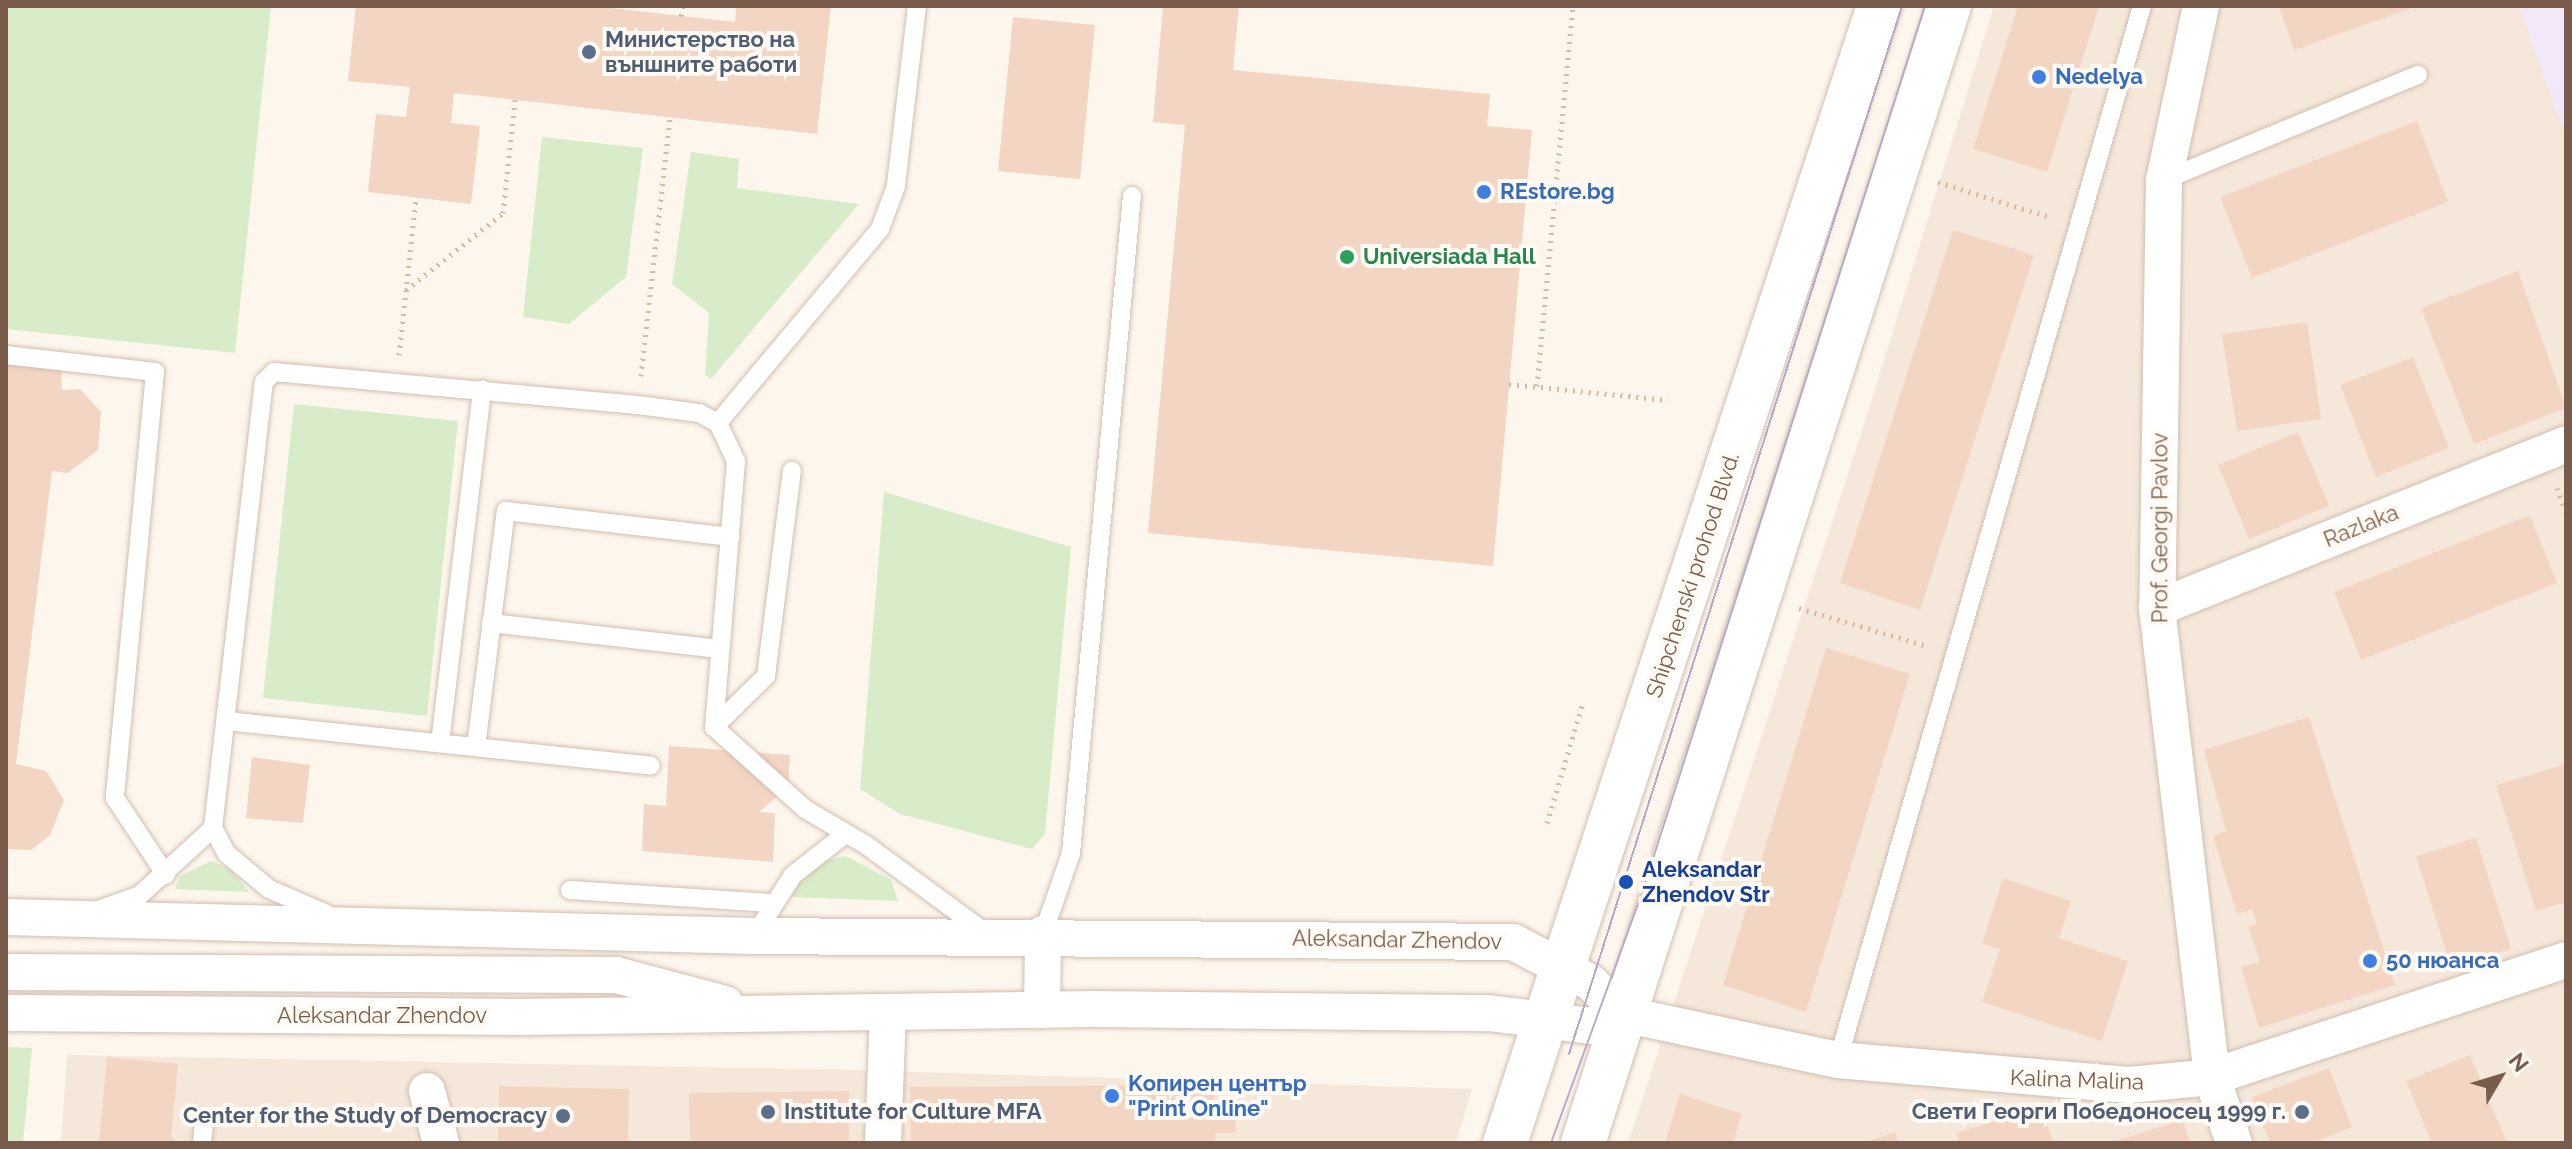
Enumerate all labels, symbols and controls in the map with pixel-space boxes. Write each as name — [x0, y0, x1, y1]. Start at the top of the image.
place label: Министерство на външните работи — [605, 26, 797, 78]
marker: Министерство на външните работи — [580, 43, 598, 61]
place label: Nedelya — [2055, 64, 2143, 90]
marker: Nedelya — [2030, 68, 2048, 86]
place label: REstore.bg — [1500, 179, 1615, 205]
marker: REstore.bg — [1475, 183, 1493, 201]
place label: Universiada Hall — [1363, 244, 1536, 270]
marker: Universiada Hall — [1338, 248, 1356, 266]
street label: Prof. Georgi Pavlov — [2147, 433, 2173, 623]
street label: Shipchenski prohod Blvd. — [1641, 449, 1745, 701]
street label: Razlaka — [2320, 499, 2402, 553]
place label: Aleksandar Zhendov Str — [1642, 856, 1770, 908]
marker: Aleksandar Zhendov Str — [1617, 873, 1635, 891]
street label: Aleksandar Zhendov — [1292, 925, 1502, 955]
place label: 50 нюанса — [2386, 948, 2499, 974]
marker: 50 нюанса — [2361, 952, 2379, 970]
street label: Aleksandar Zhendov — [277, 1003, 487, 1029]
north arrow — [2460, 1037, 2540, 1117]
text: N — [2503, 1048, 2534, 1077]
street label: Kalina Malina — [2010, 1064, 2144, 1096]
place label: Kопирен център "Print Online" — [1128, 1070, 1307, 1122]
marker: Kопирен център "Print Online" — [1103, 1087, 1121, 1105]
place label: Institute for Culture MFA — [784, 1099, 1042, 1125]
place label: Свети Георги Победоносец 1999 г. — [1912, 1099, 2286, 1125]
place label: Center for the Study of Democracy — [181, 1103, 547, 1129]
marker: Institute for Culture MFA — [759, 1103, 777, 1121]
marker: Свети Георги Победоносец 1999 г. — [2293, 1103, 2311, 1121]
marker: Center for the Study of Democracy — [554, 1107, 572, 1125]

